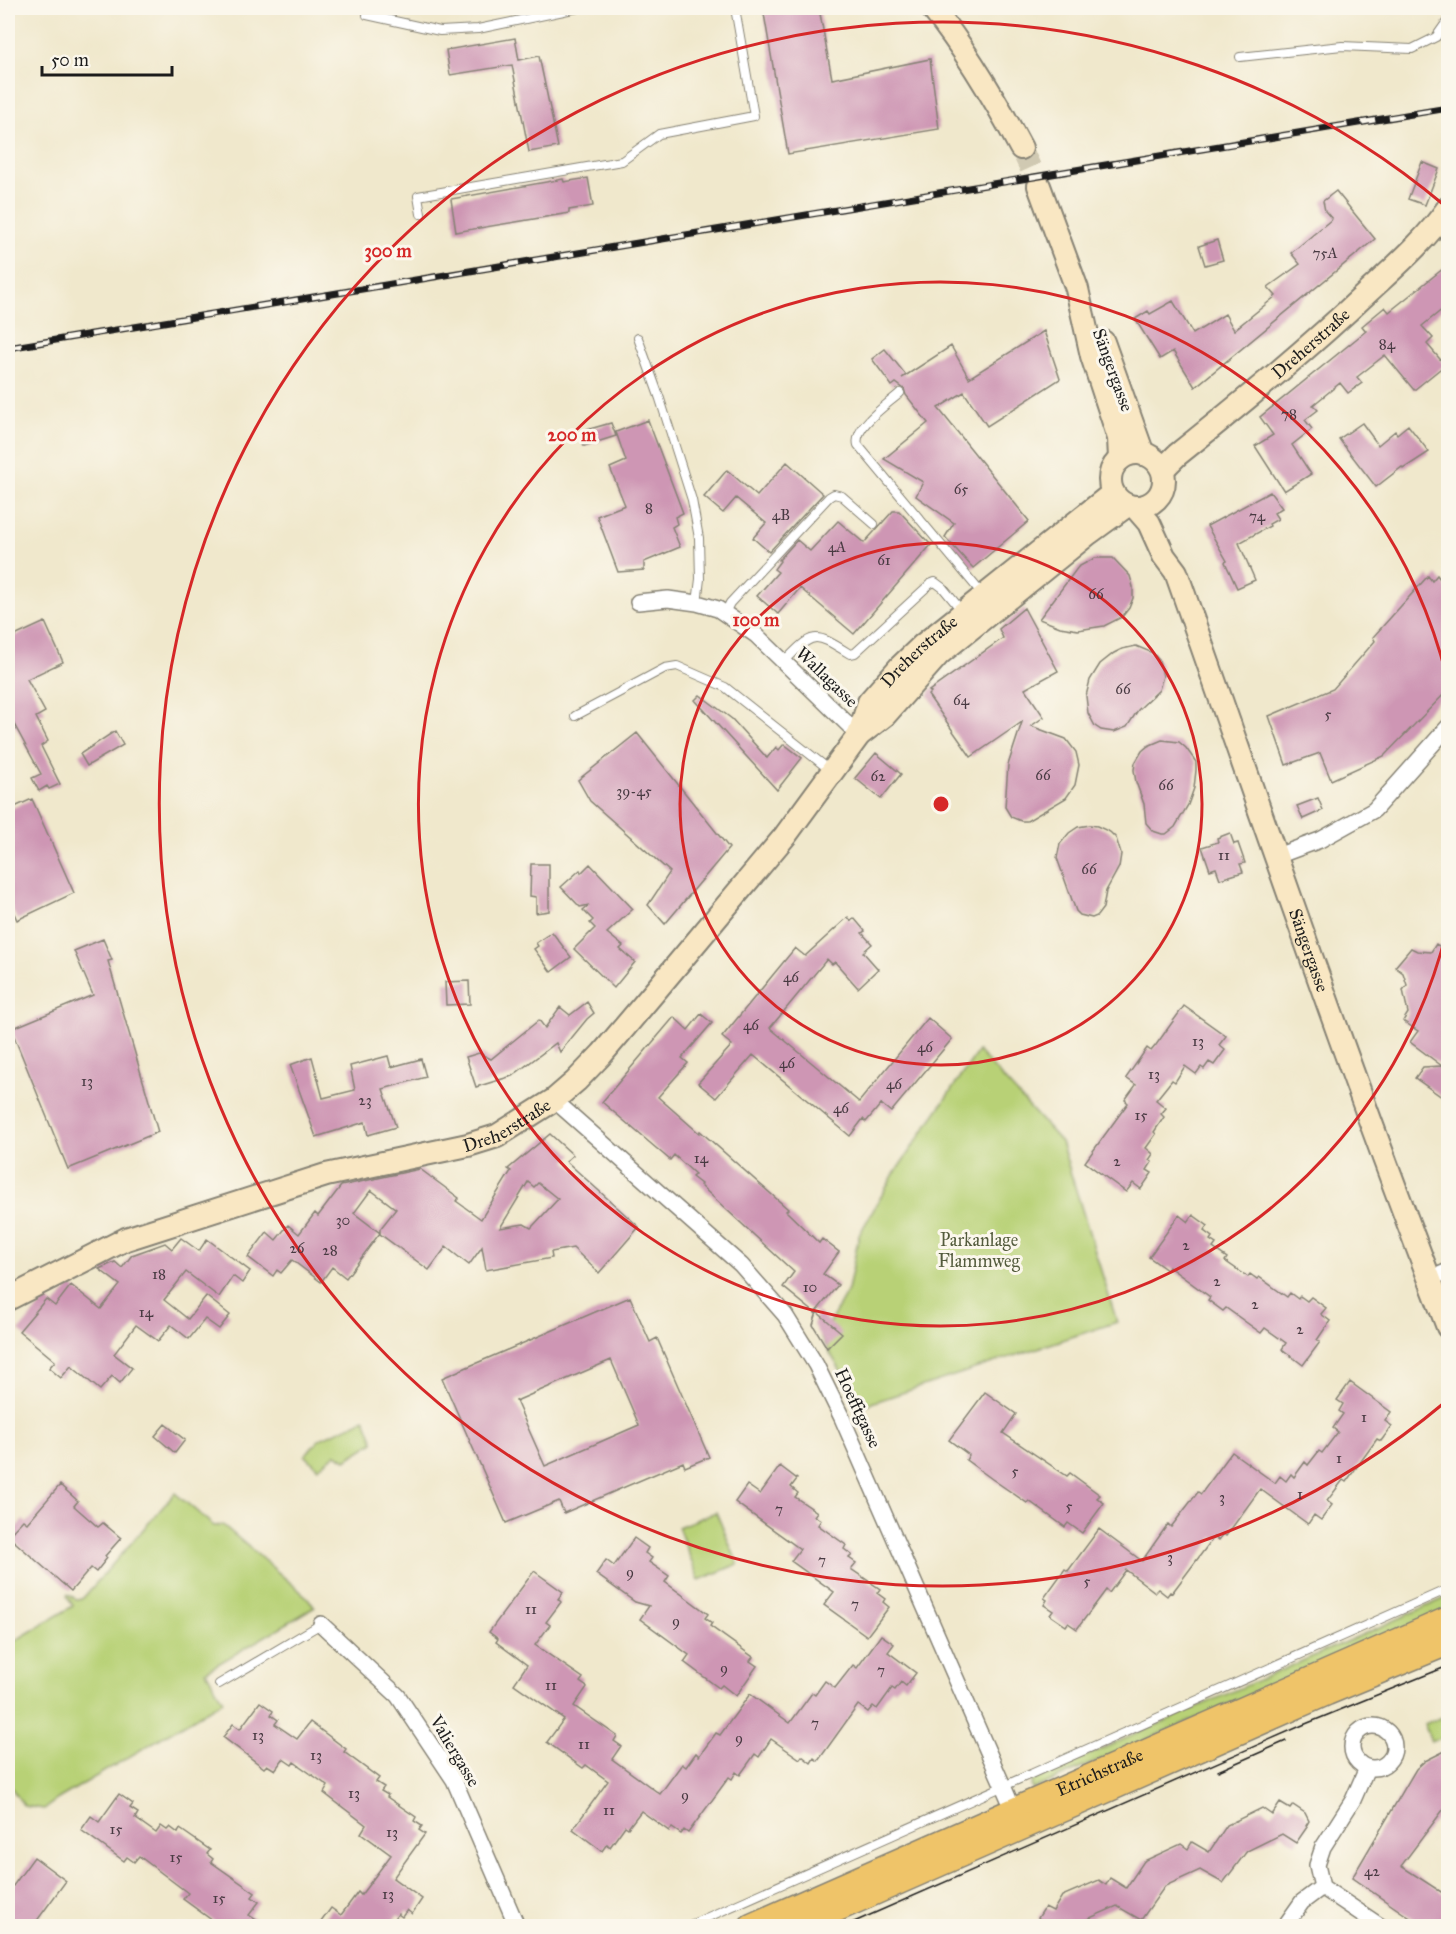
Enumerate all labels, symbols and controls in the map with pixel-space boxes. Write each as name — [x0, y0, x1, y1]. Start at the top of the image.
scale bar — [42, 39, 172, 77]
text: 50 m — [51, 49, 89, 71]
text: 300 m — [364, 240, 412, 263]
house number: 75A — [1312, 244, 1338, 262]
street label: Dreherstraße — [1267, 303, 1354, 384]
street label: Sängergasse — [1087, 325, 1138, 415]
house number: 84 — [1379, 335, 1396, 353]
house number: 78 — [1281, 405, 1297, 423]
text: 200 m — [548, 424, 597, 446]
house number: 65 — [954, 480, 968, 498]
house number: 8 — [645, 499, 653, 517]
house number: 4B — [772, 506, 790, 524]
house number: 74 — [1249, 507, 1266, 525]
house number: 4A — [828, 538, 846, 556]
house number: 61 — [877, 551, 891, 569]
house number: 66 — [1088, 585, 1105, 603]
text: 100 m — [733, 609, 780, 631]
street label: Dreherstraße — [876, 611, 962, 692]
street label: Wallagasse — [791, 642, 863, 713]
house number: 66 — [1115, 680, 1132, 698]
house number: 64 — [953, 691, 970, 709]
house number: 5 — [1325, 705, 1332, 723]
house number: 66 — [1035, 766, 1052, 784]
house number: 62 — [870, 767, 886, 785]
house number: 66 — [1158, 776, 1175, 794]
house number: 39-45 — [616, 782, 652, 800]
centre of rings — [931, 794, 951, 814]
house number: 11 — [1218, 846, 1230, 864]
house number: 66 — [1081, 860, 1098, 878]
street label: Sängergasse — [1284, 906, 1334, 995]
house number: 46 — [783, 968, 800, 986]
house number: 46 — [743, 1016, 760, 1034]
house number: 13 — [1192, 1032, 1204, 1050]
house number: 46 — [917, 1038, 934, 1056]
house number: 46 — [779, 1054, 796, 1072]
house number: 13 — [1148, 1065, 1160, 1083]
house number: 13 — [81, 1072, 93, 1090]
house number: 46 — [886, 1075, 903, 1093]
house number: 23 — [358, 1091, 372, 1109]
street label: Dreherstraße — [460, 1094, 555, 1157]
house number: 46 — [833, 1099, 850, 1117]
house number: 15 — [1135, 1106, 1147, 1124]
house number: 14 — [694, 1149, 709, 1167]
house number: 2 — [1113, 1152, 1121, 1170]
house number: 30 — [336, 1211, 350, 1229]
park label: Parkanlage Flammweg — [938, 1229, 1021, 1273]
house number: 2 — [1182, 1236, 1190, 1254]
house number: 26 — [289, 1239, 306, 1257]
house number: 28 — [322, 1241, 338, 1259]
house number: 18 — [152, 1265, 166, 1283]
house number: 2 — [1213, 1272, 1221, 1290]
house number: 10 — [803, 1278, 817, 1296]
house number: 2 — [1251, 1295, 1259, 1313]
house number: 14 — [139, 1303, 154, 1321]
house number: 2 — [1296, 1320, 1304, 1338]
street label: Hoefftgasse — [829, 1364, 886, 1452]
house number: 1 — [1361, 1408, 1367, 1426]
house number: 1 — [1336, 1449, 1342, 1467]
house number: 5 — [1012, 1462, 1019, 1480]
house number: 1 — [1297, 1485, 1303, 1503]
house number: 3 — [1219, 1488, 1225, 1506]
house number: 5 — [1066, 1497, 1073, 1515]
house number: 7 — [775, 1500, 783, 1518]
house number: 3 — [1167, 1548, 1173, 1566]
house number: 7 — [818, 1551, 826, 1569]
house number: 9 — [626, 1563, 634, 1581]
house number: 5 — [1084, 1572, 1091, 1590]
house number: 7 — [851, 1595, 859, 1613]
house number: 11 — [525, 1600, 537, 1618]
house number: 9 — [672, 1612, 680, 1630]
house number: 9 — [720, 1659, 728, 1677]
house number: 7 — [877, 1661, 885, 1679]
house number: 11 — [545, 1676, 557, 1694]
street label: Valiergasse — [424, 1710, 485, 1791]
house number: 7 — [811, 1714, 819, 1732]
house number: 13 — [252, 1726, 264, 1744]
house number: 9 — [735, 1729, 743, 1747]
house number: 11 — [578, 1735, 590, 1753]
street label: Etrichstraße — [1053, 1744, 1147, 1801]
house number: 13 — [310, 1746, 322, 1764]
house number: 13 — [348, 1784, 360, 1802]
house number: 9 — [681, 1786, 689, 1804]
house number: 11 — [603, 1801, 615, 1819]
house number: 15 — [110, 1820, 122, 1838]
house number: 13 — [386, 1823, 398, 1841]
house number: 15 — [170, 1848, 182, 1866]
house number: 42 — [1364, 1862, 1380, 1880]
house number: 13 — [382, 1885, 394, 1903]
house number: 15 — [213, 1889, 225, 1907]

